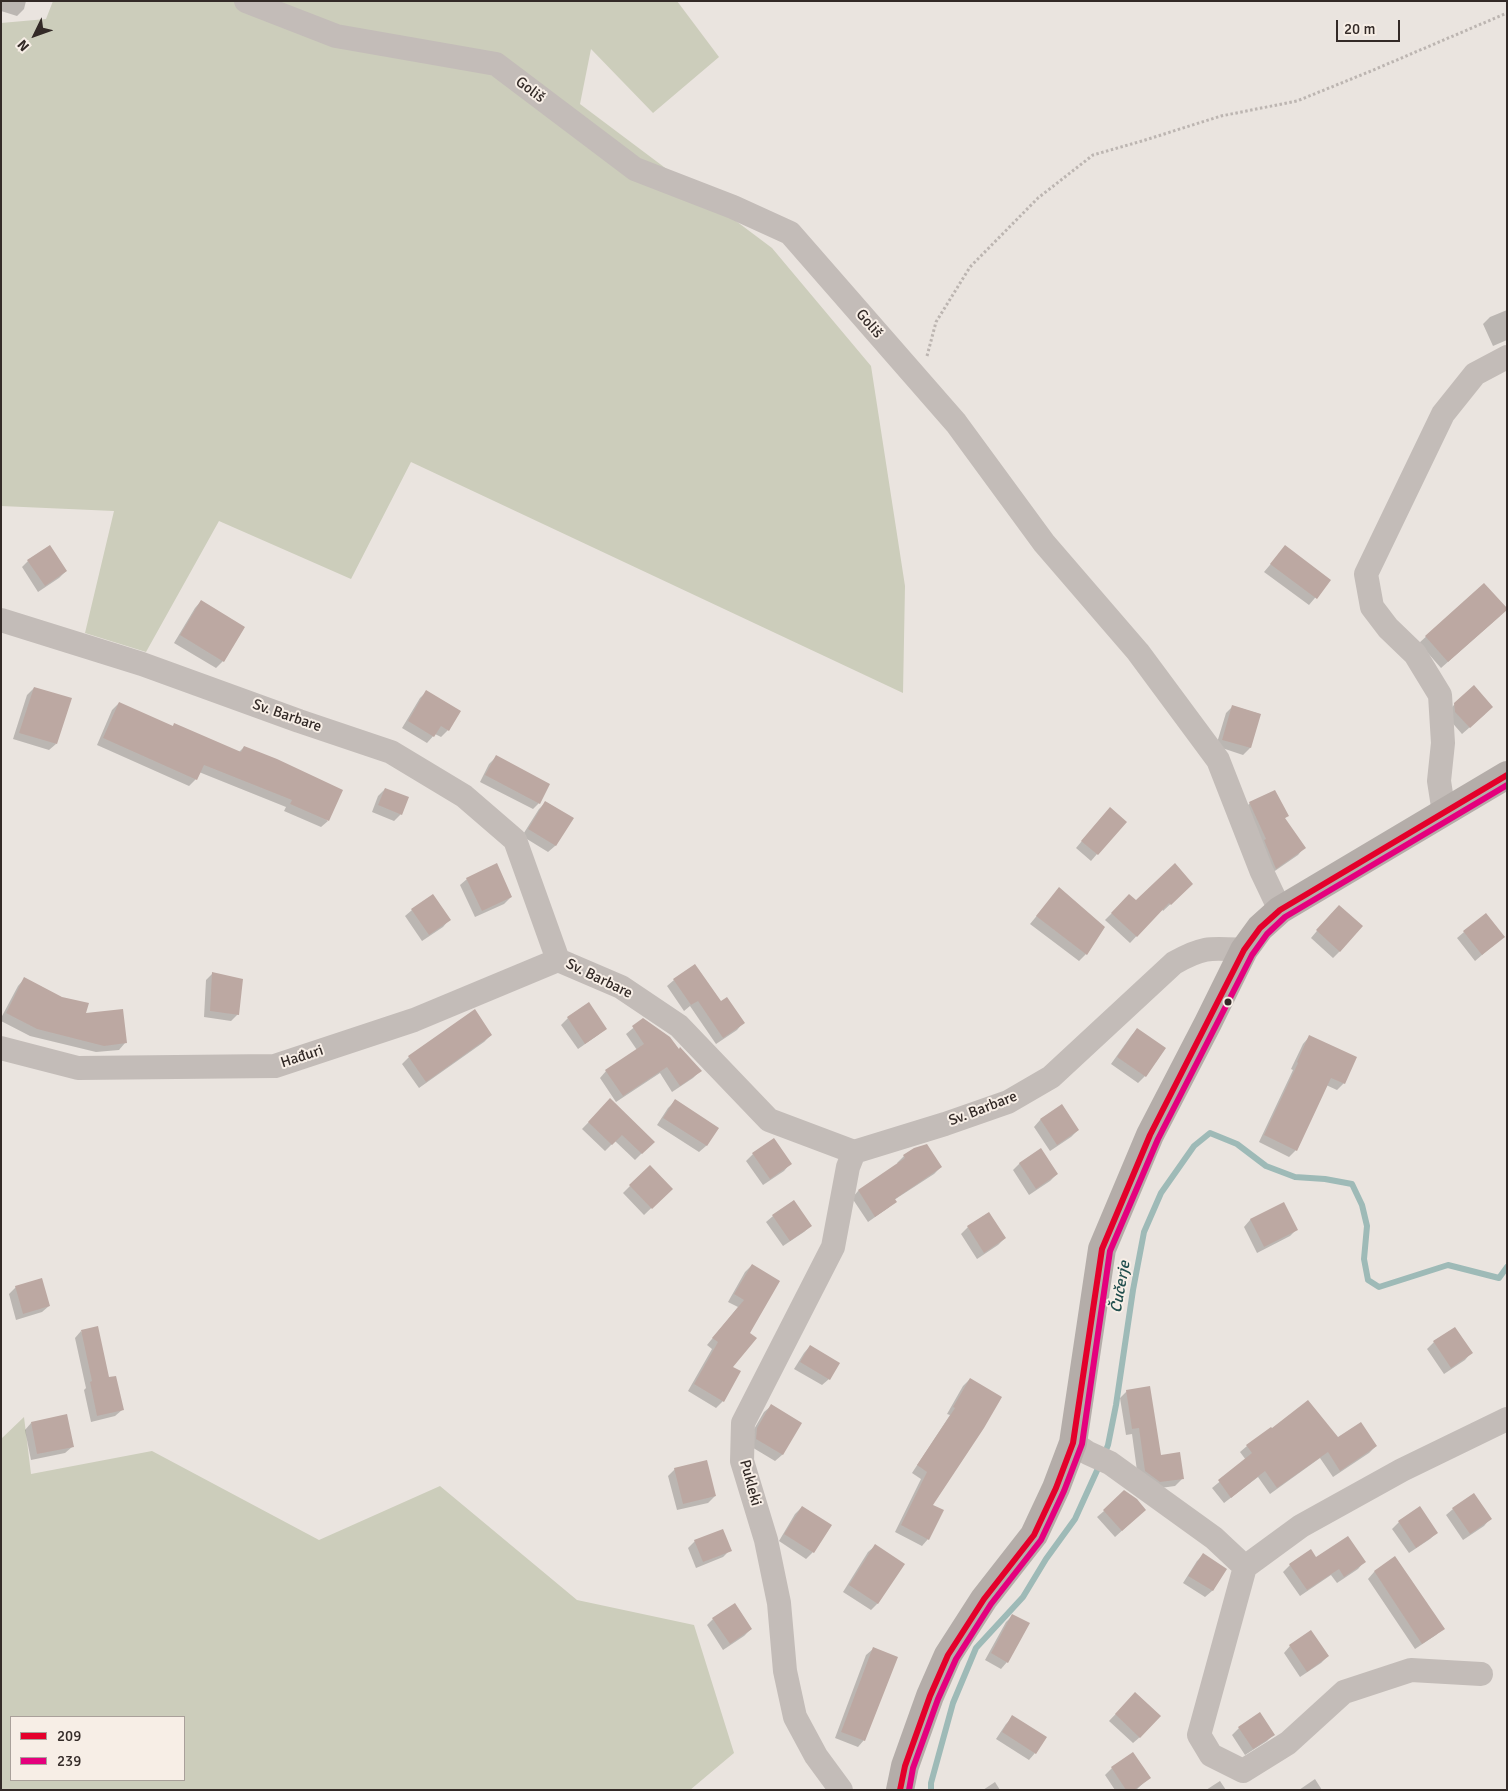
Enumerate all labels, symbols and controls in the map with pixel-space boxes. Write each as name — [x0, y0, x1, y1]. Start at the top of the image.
north arrow — [10, 10, 60, 60]
scale bar — [1338, 10, 1402, 42]
text: 20 m — [1344, 20, 1375, 38]
text: N — [14, 36, 33, 55]
street label: Goliš — [512, 73, 548, 107]
street label: Goliš — [852, 306, 886, 342]
street label: Sv. Barbare — [250, 696, 324, 736]
street label: Sv. Barbare — [563, 955, 635, 1003]
unlabelled marker — [1223, 997, 1233, 1007]
street label: Hađuri — [278, 1042, 326, 1072]
street label: Sv. Barbare — [946, 1088, 1020, 1130]
water label: Čučerje — [1107, 1260, 1135, 1314]
street label: Pukleki — [735, 1458, 765, 1508]
legend — [10, 1716, 185, 1781]
text: 209 — [57, 1727, 81, 1745]
text: 239 — [57, 1752, 81, 1770]

